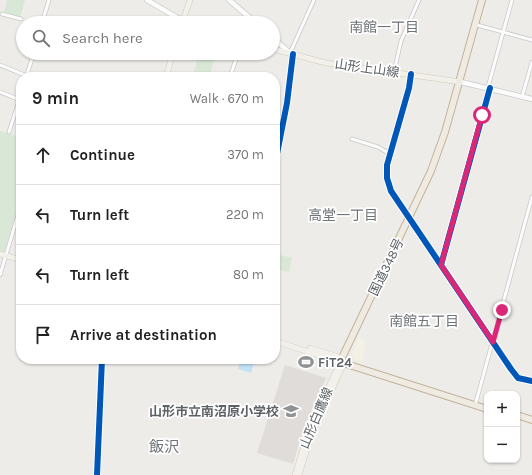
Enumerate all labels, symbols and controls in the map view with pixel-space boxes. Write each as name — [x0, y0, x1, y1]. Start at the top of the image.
search box — [16, 16, 280, 60]
district label: 南館一丁目 — [349, 19, 419, 36]
icon: search — [30, 27, 52, 49]
text: Search here — [62, 29, 143, 47]
street label: 山形上山線 — [334, 56, 400, 80]
text: 9 min — [32, 88, 79, 108]
text: Walk · 670 m — [190, 91, 264, 106]
route start — [473, 106, 491, 124]
icon: ahead — [32, 144, 54, 166]
text: Continue — [70, 146, 135, 164]
text: 370 m — [227, 147, 264, 162]
icon: left — [32, 204, 54, 226]
text: Turn left — [70, 206, 129, 224]
text: 220 m — [226, 207, 264, 222]
district label: 高堂一丁目 — [308, 207, 378, 224]
street label: 国道348号 — [366, 236, 406, 298]
icon: left — [32, 264, 54, 286]
text: Turn left — [70, 266, 129, 284]
text: 80 m — [233, 267, 264, 282]
route end — [493, 301, 511, 319]
district label: 南館五丁目 — [389, 313, 459, 330]
icon: arrive — [32, 324, 54, 346]
text: Arrive at destination — [70, 326, 217, 344]
sports icon: FiT24 — [297, 353, 315, 371]
place label: FiT24 — [318, 355, 352, 370]
street label: 山形白鷹線 — [296, 385, 336, 451]
map controls — [484, 391, 520, 463]
button: + — [484, 391, 520, 427]
school or university icon: 山形市立南沼原小学校 — [282, 402, 300, 420]
place label: 山形市立南沼原小学校 — [149, 404, 279, 419]
button: − — [484, 427, 520, 463]
district label: 飯沢 — [149, 438, 179, 456]

